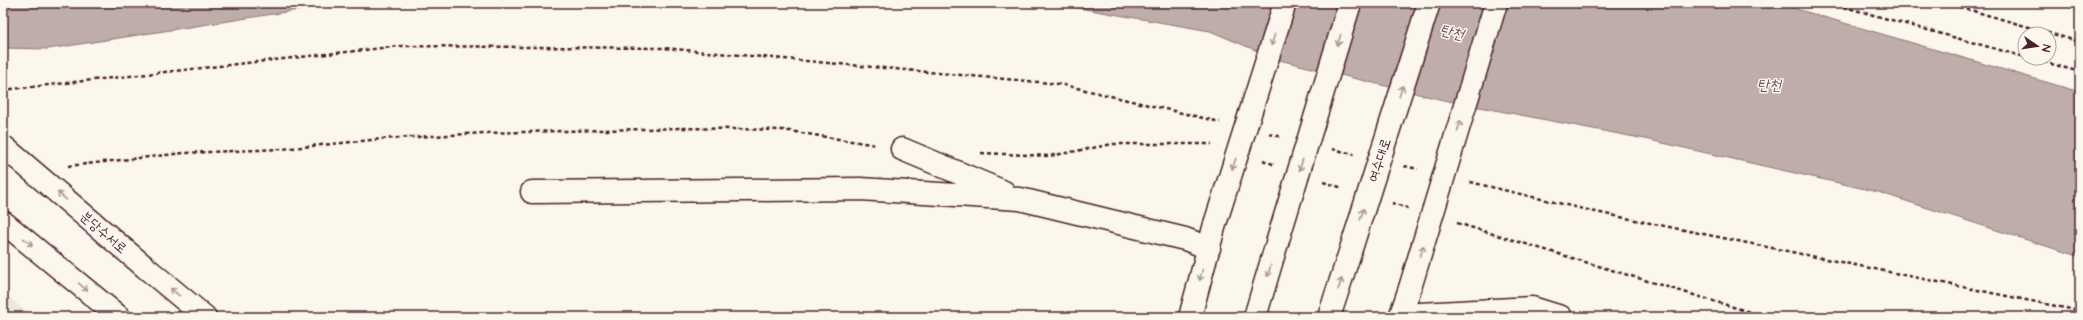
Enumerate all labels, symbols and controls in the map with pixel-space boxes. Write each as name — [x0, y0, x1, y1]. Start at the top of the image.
water label: 탄천 — [1438, 19, 1468, 46]
north arrow — [2017, 26, 2057, 66]
one-way arrow — [1269, 33, 1276, 46]
one-way arrow — [1335, 34, 1342, 47]
text: N — [2038, 43, 2054, 53]
water label: 탄천 — [1757, 75, 1783, 96]
one-way arrow — [1398, 84, 1405, 97]
one-way arrow — [1456, 120, 1463, 133]
street label: 여수대로 — [1363, 136, 1396, 185]
one-way arrow — [1230, 157, 1237, 170]
one-way arrow — [1297, 158, 1304, 171]
one-way arrow — [57, 192, 67, 201]
street label: 분당수서로 — [76, 207, 131, 259]
one-way arrow — [1359, 208, 1366, 221]
one-way arrow — [22, 237, 33, 246]
one-way arrow — [1418, 245, 1426, 257]
one-way arrow — [1265, 264, 1272, 277]
one-way arrow — [1197, 268, 1204, 281]
one-way arrow — [1336, 279, 1344, 291]
one-way arrow — [77, 282, 88, 291]
one-way arrow — [170, 288, 181, 297]

